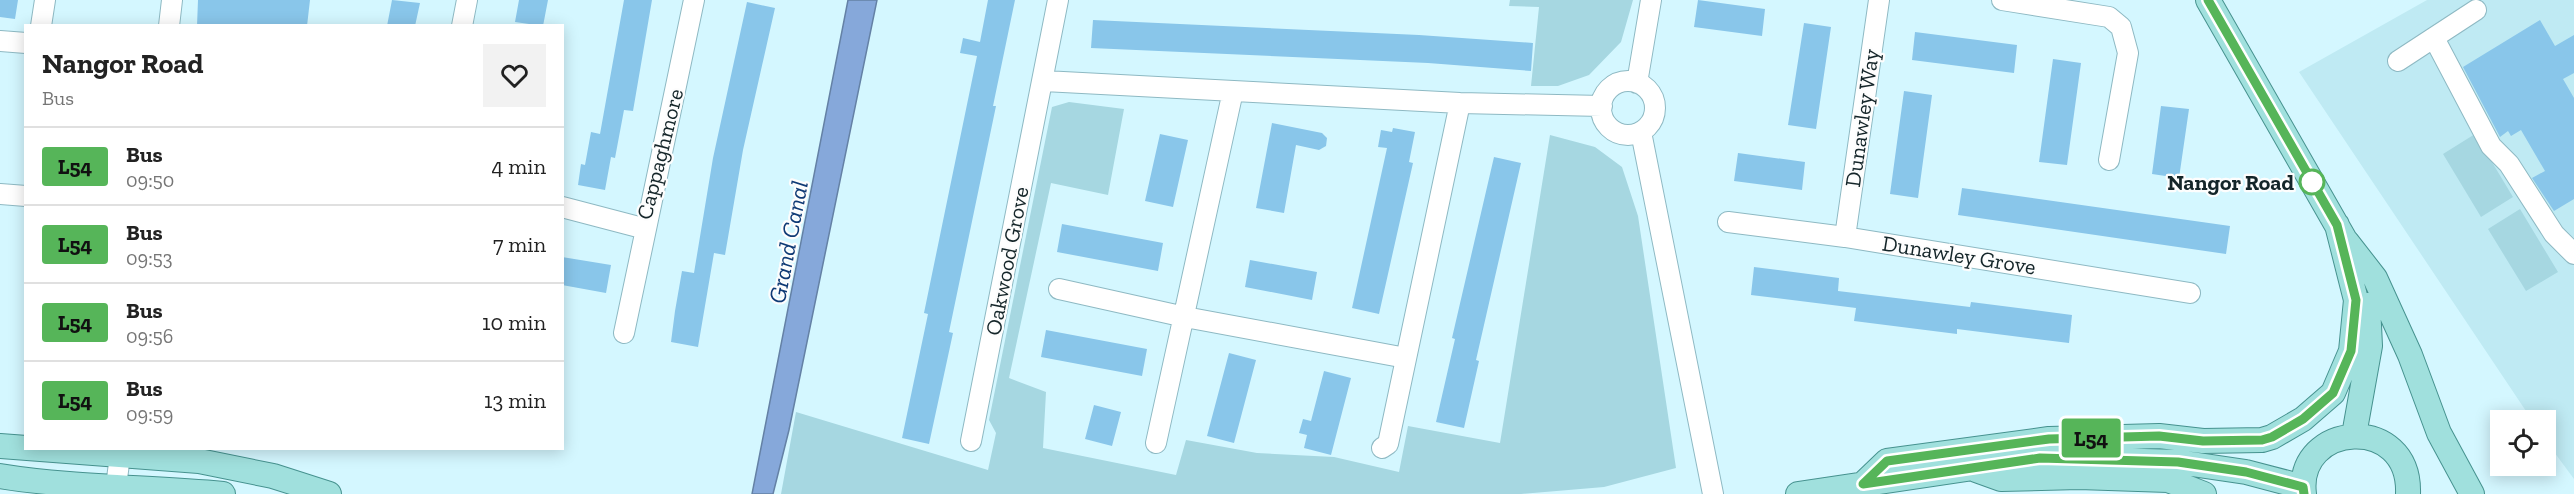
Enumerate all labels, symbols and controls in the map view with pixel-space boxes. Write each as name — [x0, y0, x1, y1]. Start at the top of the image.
button: heart — [483, 44, 546, 107]
text: Nangor Road — [42, 47, 203, 80]
street label: Dunawley Way — [1839, 47, 1885, 189]
text: Bus — [42, 86, 74, 110]
street label: Cappaghmore — [631, 86, 689, 222]
text: Bus — [126, 141, 163, 168]
text: 4 min — [491, 153, 546, 180]
text: L54 — [58, 154, 92, 179]
text: 09:50 — [126, 168, 174, 192]
place label: Nangor Road — [2167, 169, 2294, 196]
marker: Nangor Road — [2299, 169, 2325, 195]
water label: Grand Canal — [762, 178, 814, 306]
street label: Oakwood Grove — [979, 184, 1035, 338]
text: Bus — [126, 219, 163, 246]
street label: Dunawley Grove — [1880, 230, 2038, 280]
text: 7 min — [493, 231, 546, 258]
text: L54 — [58, 232, 92, 257]
text: 09:53 — [126, 246, 173, 270]
text: Bus — [126, 297, 163, 324]
text: 10 min — [482, 309, 546, 336]
text: L54 — [58, 310, 92, 335]
text: 09:56 — [126, 324, 173, 348]
text: Bus — [126, 375, 163, 402]
text: 13 min — [484, 387, 546, 414]
text: L54 — [58, 388, 92, 413]
text: 09:59 — [126, 402, 173, 426]
map controls — [2490, 410, 2556, 476]
button: locate — [2490, 410, 2556, 476]
line badge: L54 — [2056, 418, 2126, 458]
text: L54 — [2074, 426, 2108, 451]

